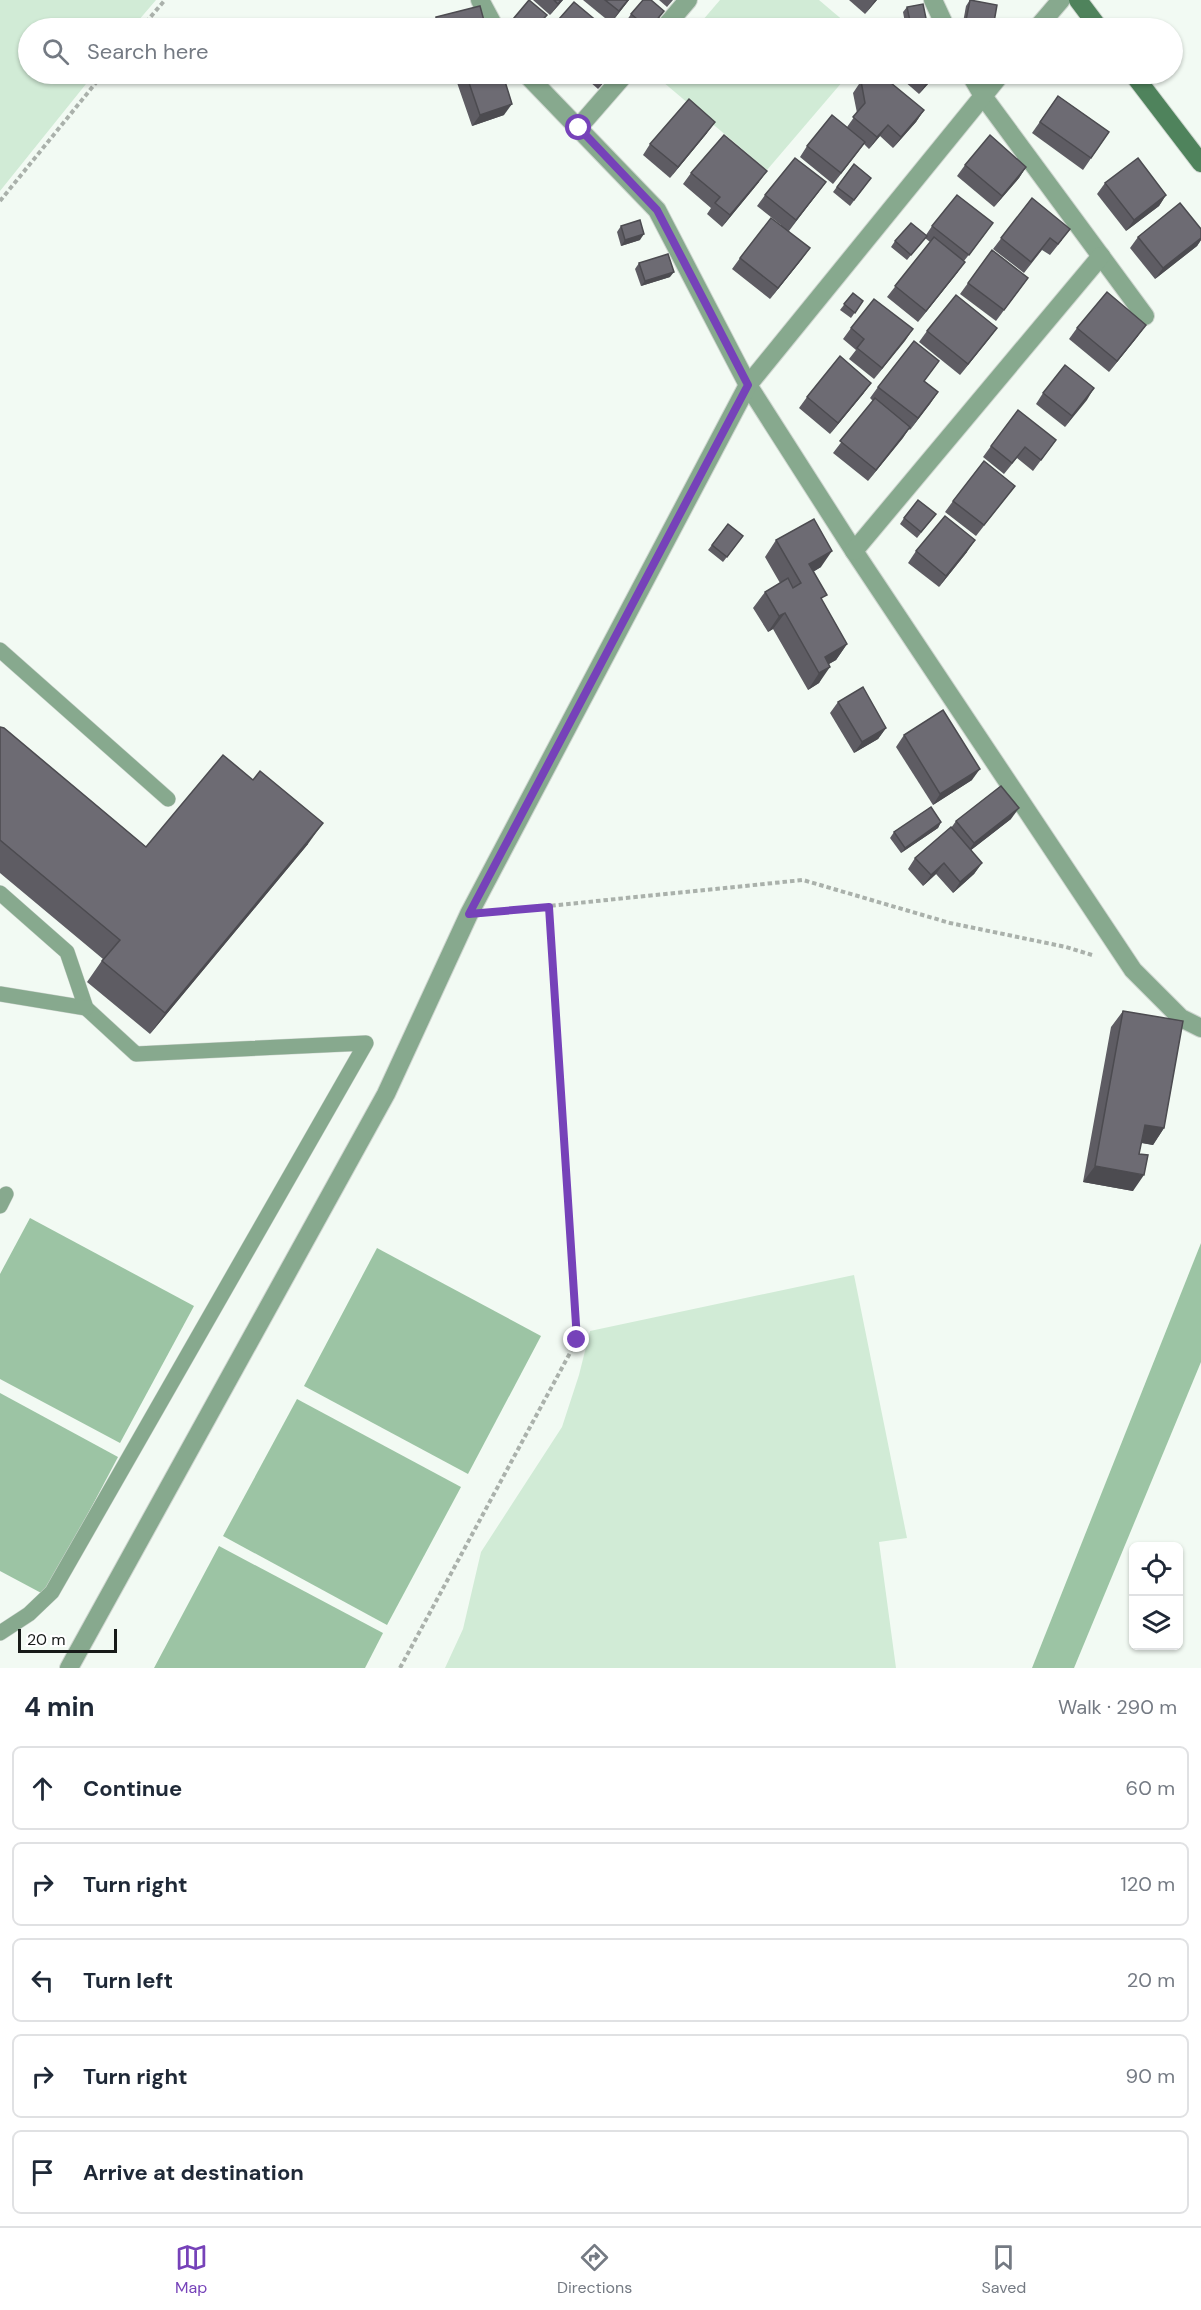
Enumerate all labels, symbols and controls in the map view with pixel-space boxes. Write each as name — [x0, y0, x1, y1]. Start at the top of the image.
search box — [18, 18, 1183, 84]
icon: search — [39, 35, 72, 68]
text: Search here — [87, 37, 208, 66]
route start — [565, 114, 591, 140]
route end — [563, 1326, 589, 1352]
map controls — [1129, 1542, 1183, 1650]
button: locate — [1129, 1542, 1183, 1596]
button: layers — [1129, 1596, 1183, 1650]
scale bar — [18, 1626, 117, 1654]
text: 20 m — [27, 1629, 66, 1650]
text: 4 min — [24, 1690, 95, 1724]
text: Walk · 290 m — [1058, 1694, 1177, 1720]
icon: ahead — [26, 1772, 59, 1805]
text: Continue — [83, 1774, 182, 1803]
text: 60 m — [1126, 1775, 1175, 1801]
icon: right — [26, 1868, 59, 1901]
text: Turn right — [83, 1870, 188, 1899]
text: 120 m — [1121, 1871, 1175, 1897]
icon: left — [26, 1964, 59, 1997]
text: Turn left — [83, 1966, 173, 1995]
text: 20 m — [1127, 1967, 1175, 1993]
icon: right — [26, 2060, 59, 2093]
text: Turn right — [83, 2062, 188, 2091]
text: 90 m — [1126, 2063, 1175, 2089]
icon: arrive — [26, 2156, 59, 2189]
text: Arrive at destination — [83, 2158, 304, 2187]
tab: Map — [175, 2241, 208, 2298]
tab: Directions — [557, 2241, 632, 2298]
tab: Saved — [982, 2241, 1026, 2298]

